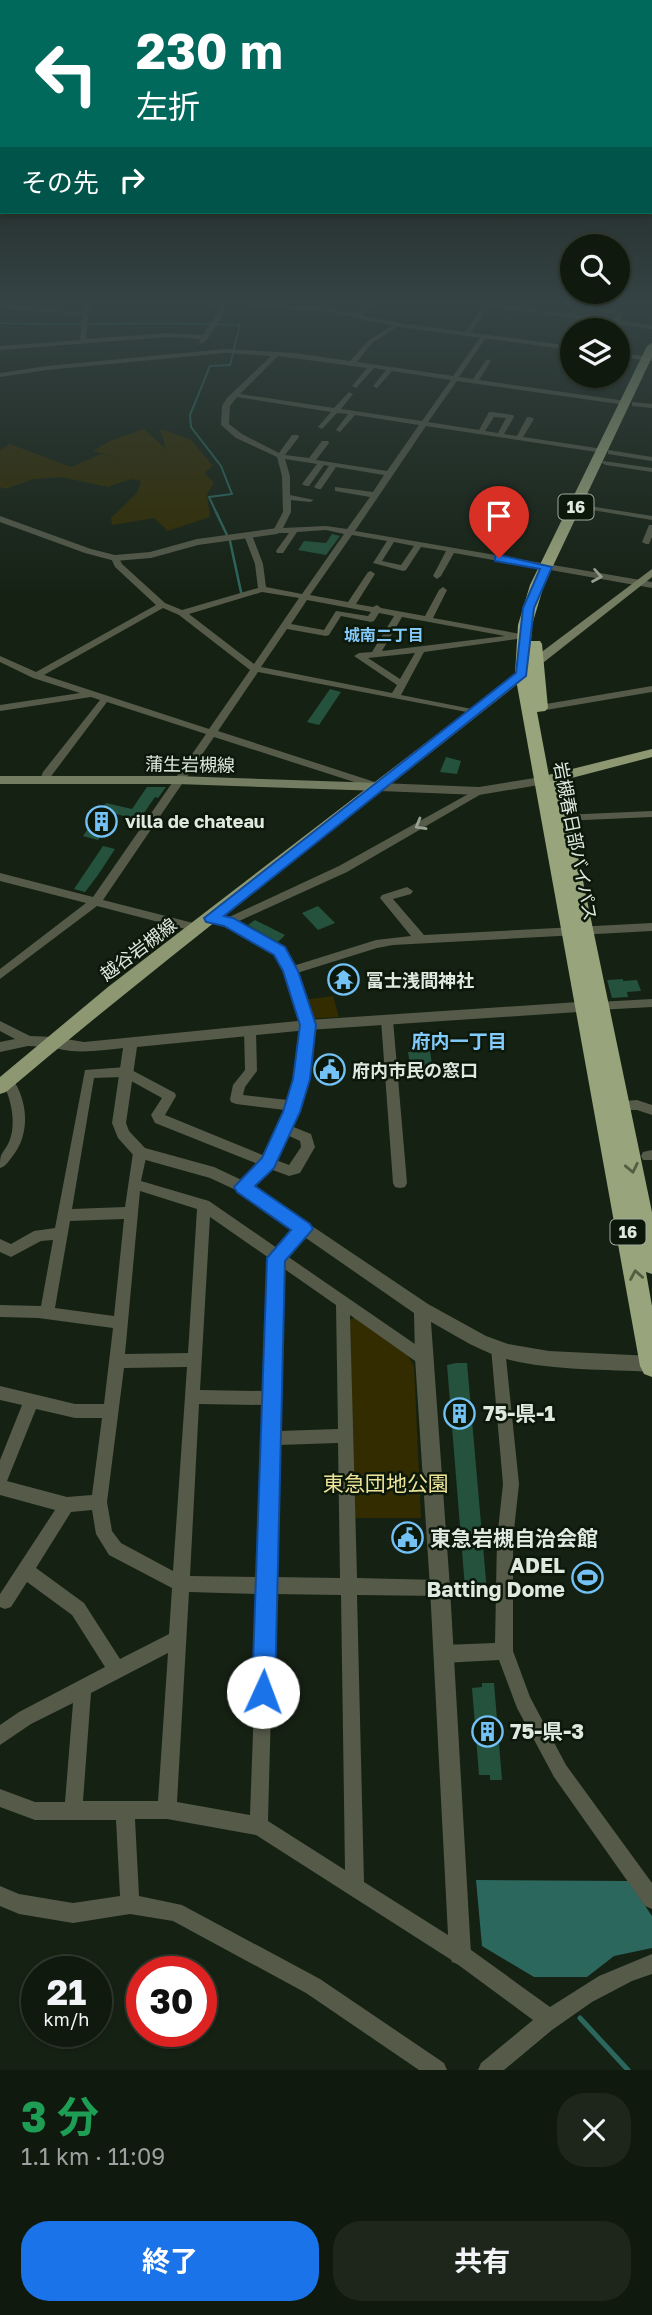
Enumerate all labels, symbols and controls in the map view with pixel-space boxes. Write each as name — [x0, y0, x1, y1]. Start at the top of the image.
text: 230 m — [136, 21, 283, 80]
icon: left — [21, 28, 112, 119]
text: 左折 — [136, 87, 200, 125]
icon: right — [113, 161, 151, 199]
text: その先 — [21, 167, 99, 198]
map controls — [560, 234, 630, 388]
button: search — [560, 234, 630, 304]
button: layers — [560, 318, 630, 388]
pin — [469, 486, 529, 558]
road number: 16 — [558, 494, 594, 520]
icon: arrive — [480, 497, 518, 535]
one-way arrow — [591, 568, 603, 583]
district label: 城南二丁目 — [344, 625, 424, 645]
street label: 蒲生岩槻線 — [145, 752, 235, 776]
street label: 岩槻春日部バイパス — [550, 760, 602, 922]
building icon: villa de chateau — [85, 804, 119, 838]
place label: villa de chateau — [125, 810, 265, 832]
one-way arrow — [415, 817, 428, 830]
street label: 越谷岩槻線 — [95, 913, 181, 985]
temple icon: 冨士浅間神社 — [326, 963, 360, 997]
place label: 冨士浅間神社 — [366, 969, 474, 991]
district label: 府内一丁目 — [411, 1029, 507, 1052]
public building icon: 府内市民の窓口 — [312, 1053, 346, 1087]
place label: 府内市民の窓口 — [352, 1059, 478, 1081]
one-way arrow — [624, 1162, 639, 1174]
road number: 16 — [610, 1220, 646, 1244]
one-way arrow — [629, 1269, 644, 1281]
building icon: 75-県-1 — [443, 1396, 477, 1430]
place label: 75-県-1 — [483, 1400, 555, 1426]
park label: 東急団地公園 — [323, 1470, 449, 1496]
public building icon: 東急岩槻自治会館 — [390, 1521, 424, 1555]
place label: 東急岩槻自治会館 — [430, 1525, 598, 1551]
place label: ADEL Batting Dome — [426, 1552, 565, 1602]
sports icon: ADEL Batting Dome — [571, 1560, 605, 1594]
position arrow — [226, 1655, 300, 1729]
building icon: 75-県-3 — [470, 1714, 504, 1748]
place label: 75-県-3 — [510, 1718, 584, 1744]
speed limit sign: 30 — [126, 1956, 217, 2047]
text: 21 — [47, 1971, 86, 2013]
text: km/h — [44, 2008, 89, 2030]
text: 3 分 — [21, 2091, 99, 2141]
button: close — [557, 2093, 631, 2167]
text: 1.1 km · 11:09 — [21, 2142, 165, 2170]
button: 終了 — [21, 2221, 319, 2301]
button: 共有 — [333, 2221, 631, 2301]

